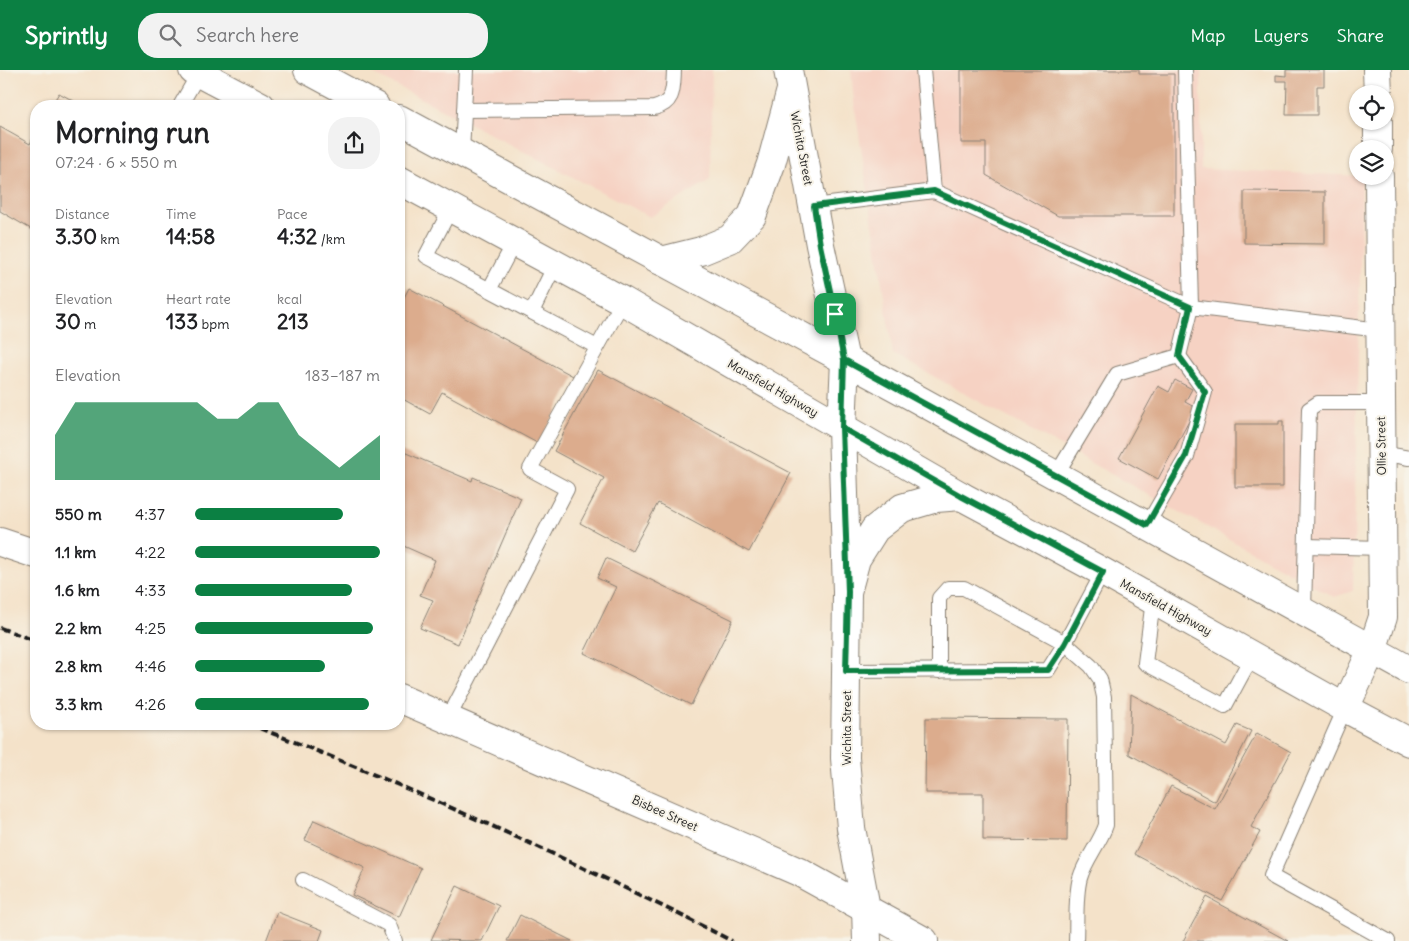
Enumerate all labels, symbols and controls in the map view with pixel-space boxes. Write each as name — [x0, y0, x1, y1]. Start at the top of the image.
search box — [138, 13, 488, 58]
text: Sprintly — [25, 20, 108, 50]
icon: search — [156, 21, 184, 49]
text: Search here — [196, 23, 299, 47]
text: Map — [1190, 24, 1225, 47]
text: Layers — [1253, 24, 1309, 47]
text: Share — [1337, 24, 1384, 47]
map controls — [1349, 85, 1394, 185]
button: locate — [1349, 85, 1394, 130]
street label: Wichita Street — [787, 110, 817, 186]
text: Morning run — [55, 115, 210, 151]
button: share — [328, 117, 380, 169]
button: layers — [1349, 140, 1394, 185]
text: 07:24 · 6 × 550 m — [55, 152, 177, 172]
text: Distance — [55, 205, 110, 223]
text: Time — [166, 205, 196, 223]
text: Pace — [277, 205, 307, 223]
text: 3.30 — [55, 223, 97, 250]
text: 14:58 — [166, 223, 215, 250]
text: 4:32 — [277, 223, 317, 250]
text: km — [97, 230, 120, 248]
text: /km — [317, 230, 345, 248]
text: Elevation — [55, 290, 112, 308]
text: Heart rate — [166, 290, 231, 308]
text: kcal — [277, 290, 302, 308]
pin — [814, 293, 856, 335]
icon: arrive — [821, 300, 849, 328]
text: 30 — [55, 308, 81, 335]
text: 133 — [166, 308, 198, 335]
text: 213 — [277, 308, 309, 335]
text: m — [81, 315, 96, 333]
text: bpm — [198, 315, 230, 333]
street label: Mansfield Highway — [725, 356, 821, 420]
text: Elevation — [55, 365, 121, 385]
text: 183–187 m — [305, 365, 380, 385]
street label: Ollie Street — [1373, 417, 1389, 475]
text: 550 m — [55, 504, 102, 524]
text: 4:37 — [135, 504, 165, 524]
text: 1.1 km — [55, 542, 96, 562]
text: 4:22 — [135, 542, 165, 562]
street label: Mansfield Highway — [1118, 576, 1214, 638]
text: 1.6 km — [55, 580, 100, 600]
text: 4:33 — [135, 580, 166, 600]
text: 2.2 km — [55, 618, 102, 638]
text: 4:25 — [135, 618, 166, 638]
text: 2.8 km — [55, 656, 102, 676]
text: 4:46 — [135, 656, 166, 676]
street label: Wichita Street — [839, 690, 854, 766]
text: 3.3 km — [55, 694, 103, 714]
text: 4:26 — [135, 694, 166, 714]
street label: Bisbee Street — [630, 792, 700, 834]

